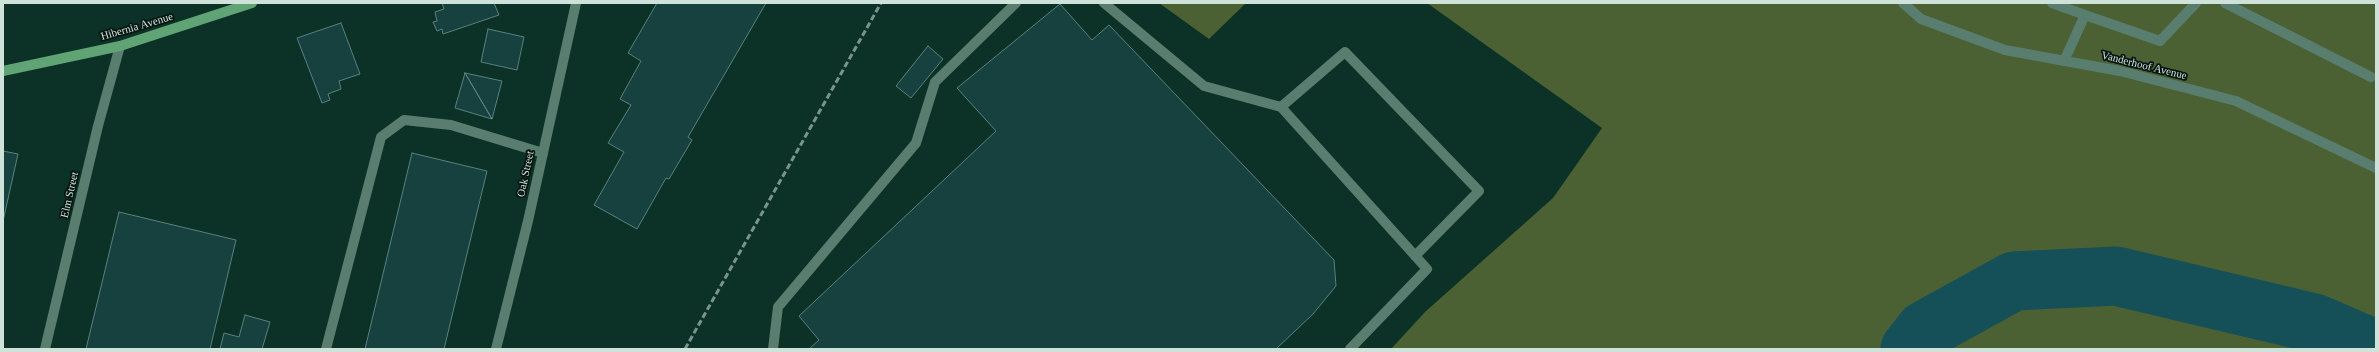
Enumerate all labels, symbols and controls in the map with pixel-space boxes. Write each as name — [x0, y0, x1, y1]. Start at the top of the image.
street label: Hibernia Avenue — [99, 10, 175, 44]
street label: Vanderhoof Avenue — [2100, 49, 2188, 83]
street label: Oak Street — [515, 150, 537, 198]
street label: Elm Street — [58, 171, 82, 219]

